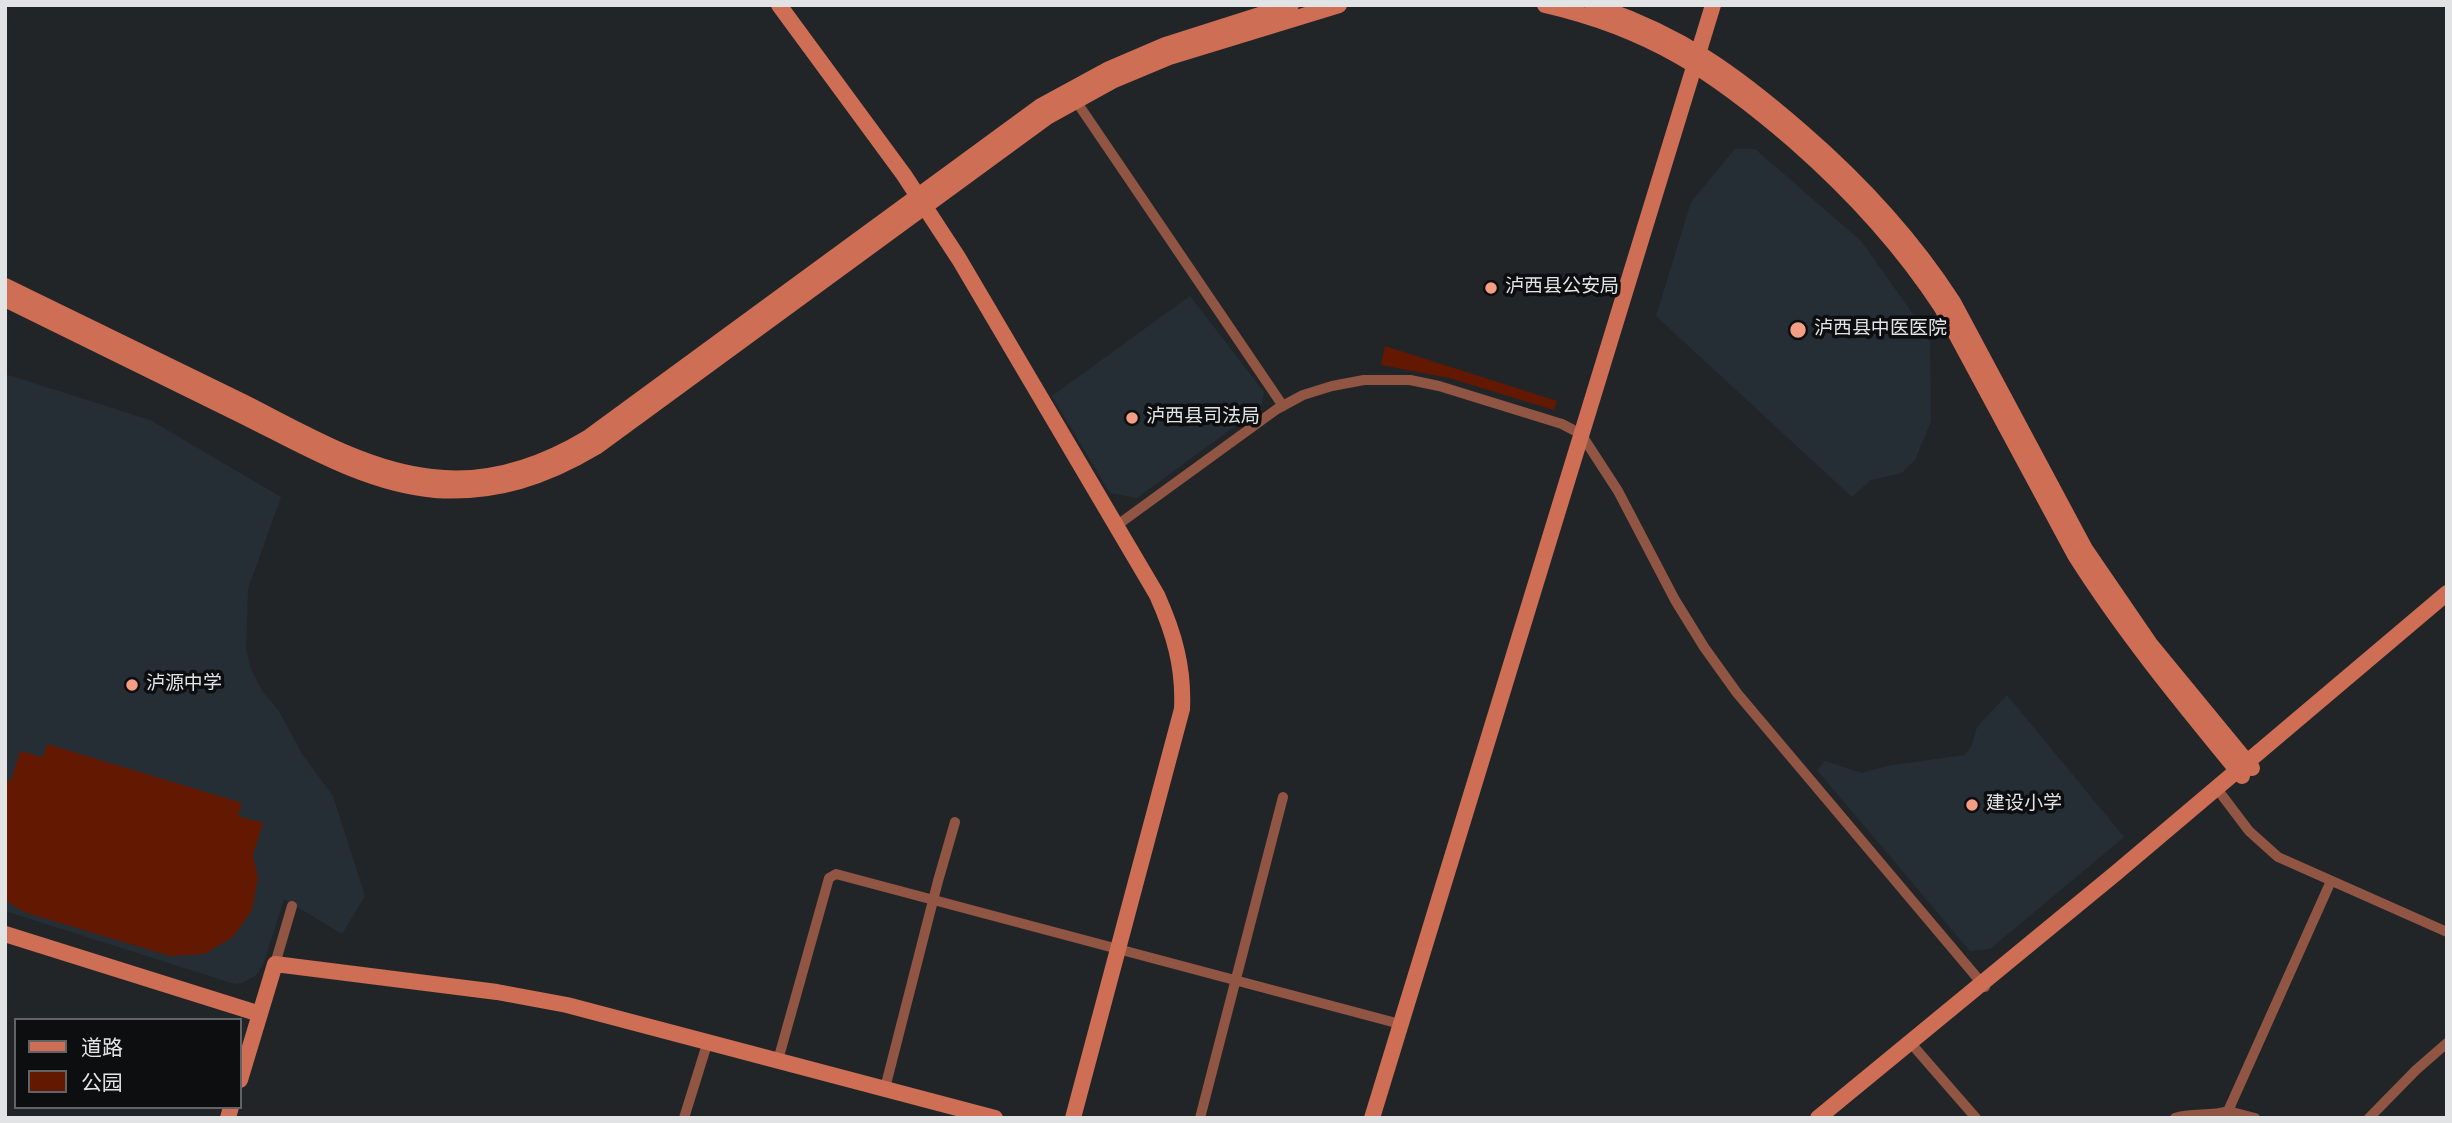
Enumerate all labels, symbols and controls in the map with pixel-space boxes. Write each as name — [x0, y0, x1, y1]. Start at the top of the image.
place label: 泸西县公安局 — [1505, 277, 1619, 299]
marker: 泸西县公安局 — [1483, 280, 1499, 296]
place label: 泸西县中医医院 — [1814, 319, 1947, 341]
marker: 泸西县中医医院 — [1788, 320, 1808, 340]
place label: 泸西县司法局 — [1146, 407, 1260, 429]
marker: 泸西县司法局 — [1124, 410, 1140, 426]
place label: 泸源中学 — [146, 674, 222, 696]
marker: 泸源中学 — [124, 677, 140, 693]
place label: 建设小学 — [1986, 794, 2062, 816]
marker: 建设小学 — [1964, 797, 1980, 813]
legend — [14, 1018, 242, 1109]
text: 道路 — [81, 1036, 123, 1063]
text: 公园 — [81, 1071, 123, 1098]

